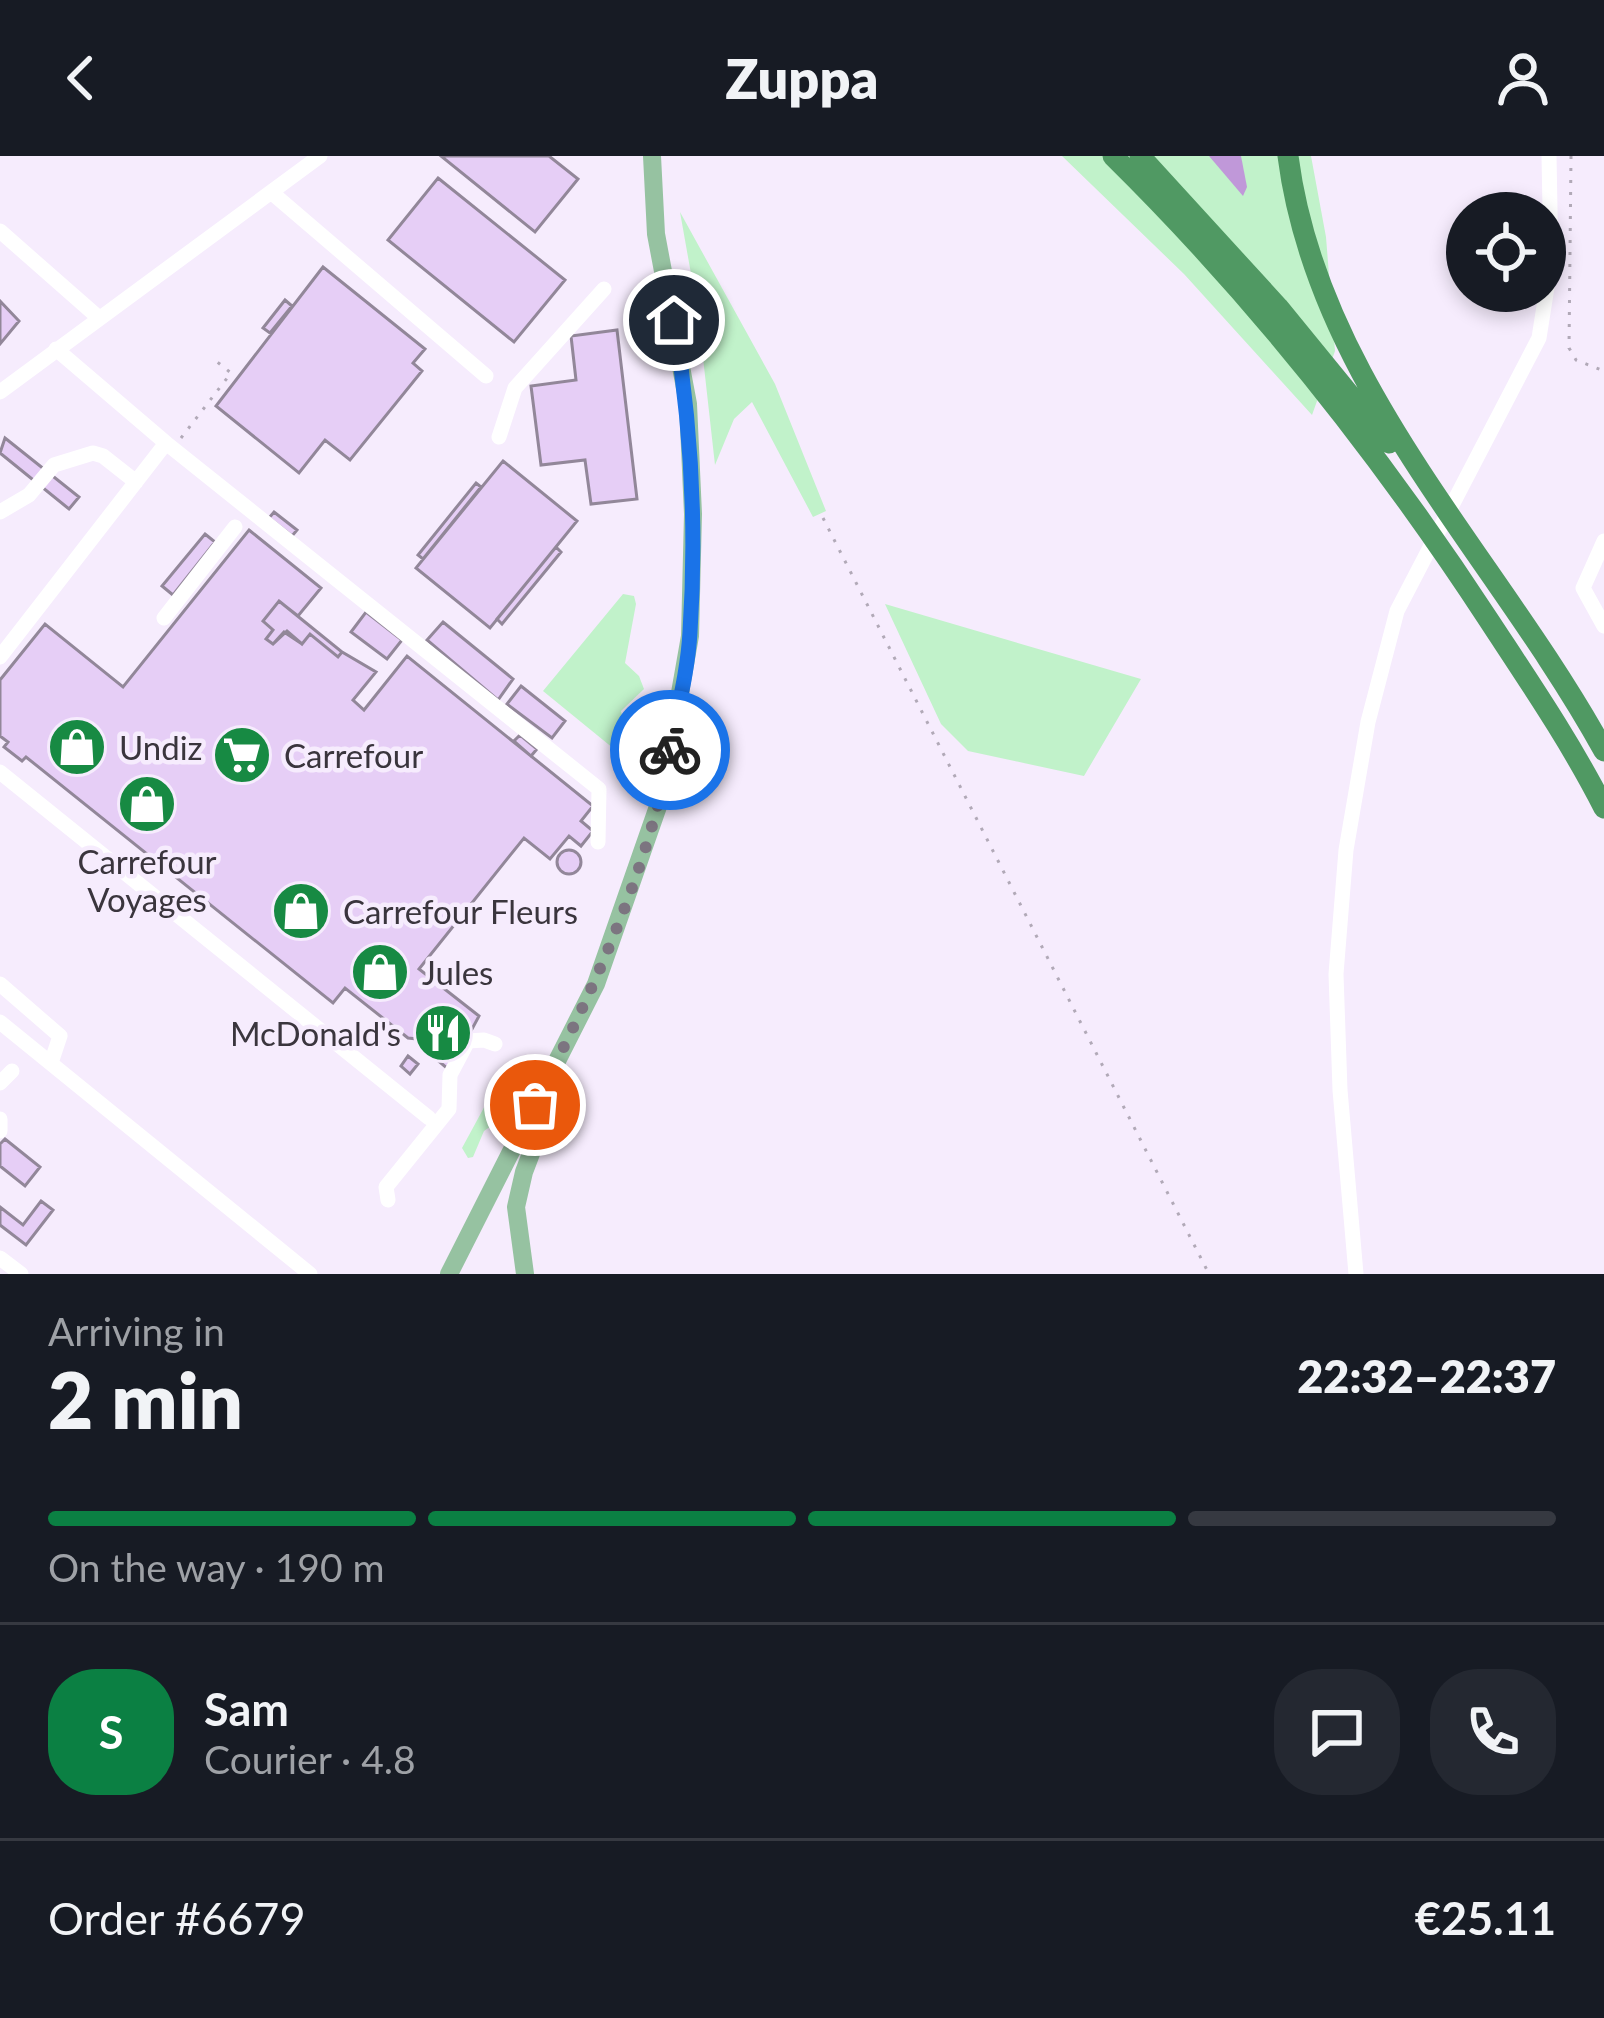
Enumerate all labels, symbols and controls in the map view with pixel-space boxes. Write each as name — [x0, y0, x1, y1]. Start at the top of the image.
icon: back — [48, 45, 114, 111]
icon: person — [1490, 45, 1556, 111]
text: Zuppa — [726, 46, 878, 111]
map controls — [1446, 192, 1566, 312]
button: locate — [1446, 192, 1566, 312]
pin — [623, 269, 725, 371]
icon: home — [641, 287, 707, 353]
courier — [610, 690, 730, 810]
shop icon: Undiz — [46, 716, 108, 778]
icon: bike — [637, 717, 703, 783]
supermarket icon: Carrefour — [211, 724, 273, 786]
place label: Undiz — [119, 727, 203, 767]
place label: Carrefour — [284, 735, 423, 775]
shop icon: Carrefour Voyages — [116, 773, 178, 835]
place label: Carrefour Voyages — [77, 841, 217, 919]
shop icon: Carrefour Fleurs — [270, 880, 332, 942]
place label: Carrefour Fleurs — [343, 891, 578, 931]
shop icon: Jules — [349, 941, 411, 1003]
place label: Jules — [422, 952, 493, 992]
restaurant icon: McDonald's — [412, 1002, 474, 1064]
place label: McDonald's — [230, 1013, 401, 1053]
pin — [484, 1054, 586, 1156]
icon: bag — [502, 1072, 568, 1138]
text: Arriving in — [48, 1308, 225, 1354]
text: 22:32–22:37 — [1297, 1349, 1556, 1403]
text: 2 min — [48, 1352, 243, 1446]
text: On the way · 190 m — [48, 1544, 385, 1590]
button: chat — [1274, 1669, 1400, 1795]
button: phone — [1430, 1669, 1556, 1795]
text: Sam — [204, 1682, 289, 1736]
text: S — [99, 1705, 123, 1759]
text: Courier · 4.8 — [204, 1736, 416, 1782]
text: Order #6679 — [48, 1891, 306, 1945]
text: €25.11 — [1415, 1891, 1556, 1945]

